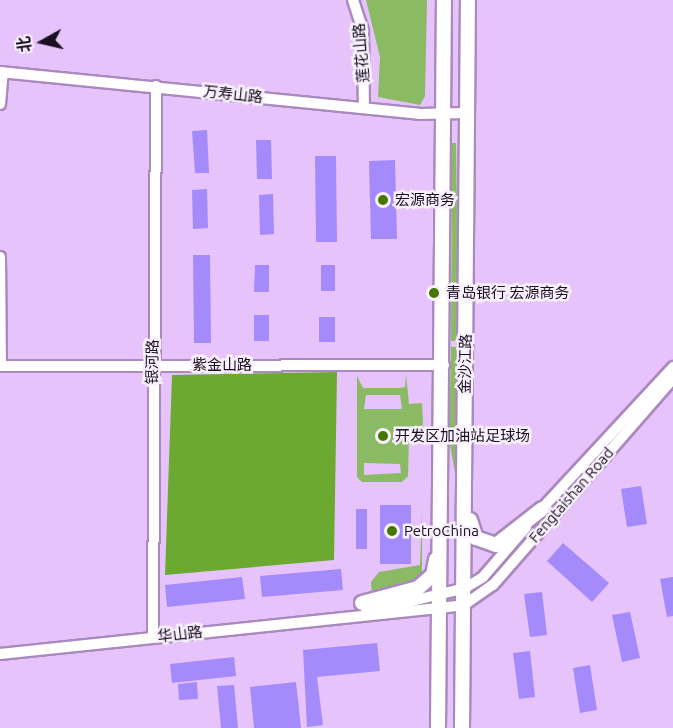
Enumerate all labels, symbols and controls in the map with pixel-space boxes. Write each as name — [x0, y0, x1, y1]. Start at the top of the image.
north arrow — [12, 12, 72, 72]
street label: 莲花山路 — [349, 22, 373, 84]
text: 北 — [14, 35, 34, 54]
street label: 万寿山路 — [202, 82, 264, 106]
place label: 宏源商务 — [395, 191, 455, 209]
marker: 宏源商务 — [376, 193, 390, 207]
place label: 青岛银行 宏源商务 — [446, 284, 569, 302]
marker: 青岛银行 宏源商务 — [427, 286, 441, 300]
street label: 金沙江路 — [455, 334, 475, 394]
street label: 银河路 — [143, 339, 161, 385]
street label: 紫金山路 — [192, 356, 252, 374]
place label: 开发区加油站足球场 — [395, 427, 530, 445]
marker: 开发区加油站足球场 — [376, 429, 390, 443]
street label: Fengtaishan Road — [525, 444, 617, 546]
place label: PetroChina — [404, 522, 479, 540]
marker: PetroChina — [385, 524, 399, 538]
street label: 华山路 — [157, 622, 203, 646]

